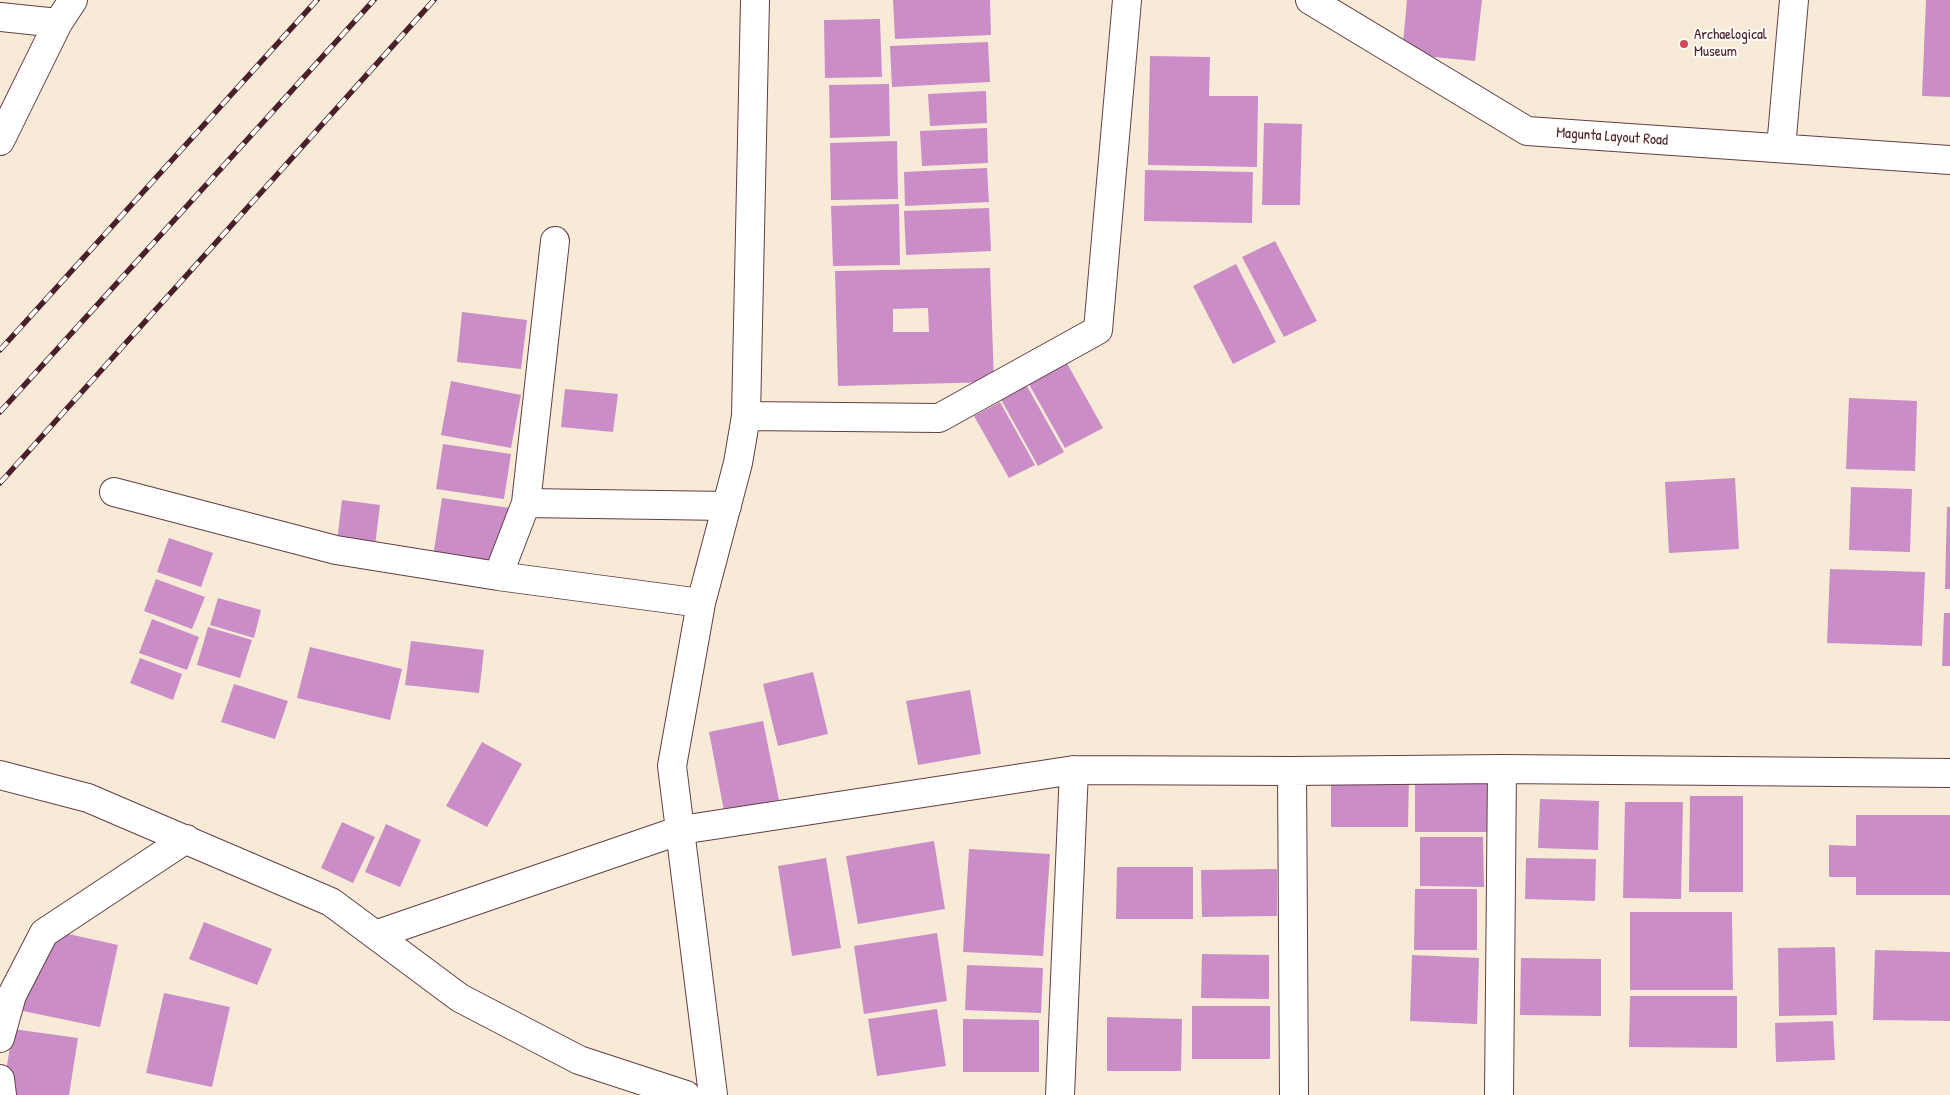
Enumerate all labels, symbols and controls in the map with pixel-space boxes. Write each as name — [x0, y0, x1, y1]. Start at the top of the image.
place label: Archaelogical Museum — [1694, 26, 1767, 61]
marker: Archaelogical Museum — [1678, 38, 1690, 50]
street label: Magunta Layout Road — [1556, 124, 1668, 150]

